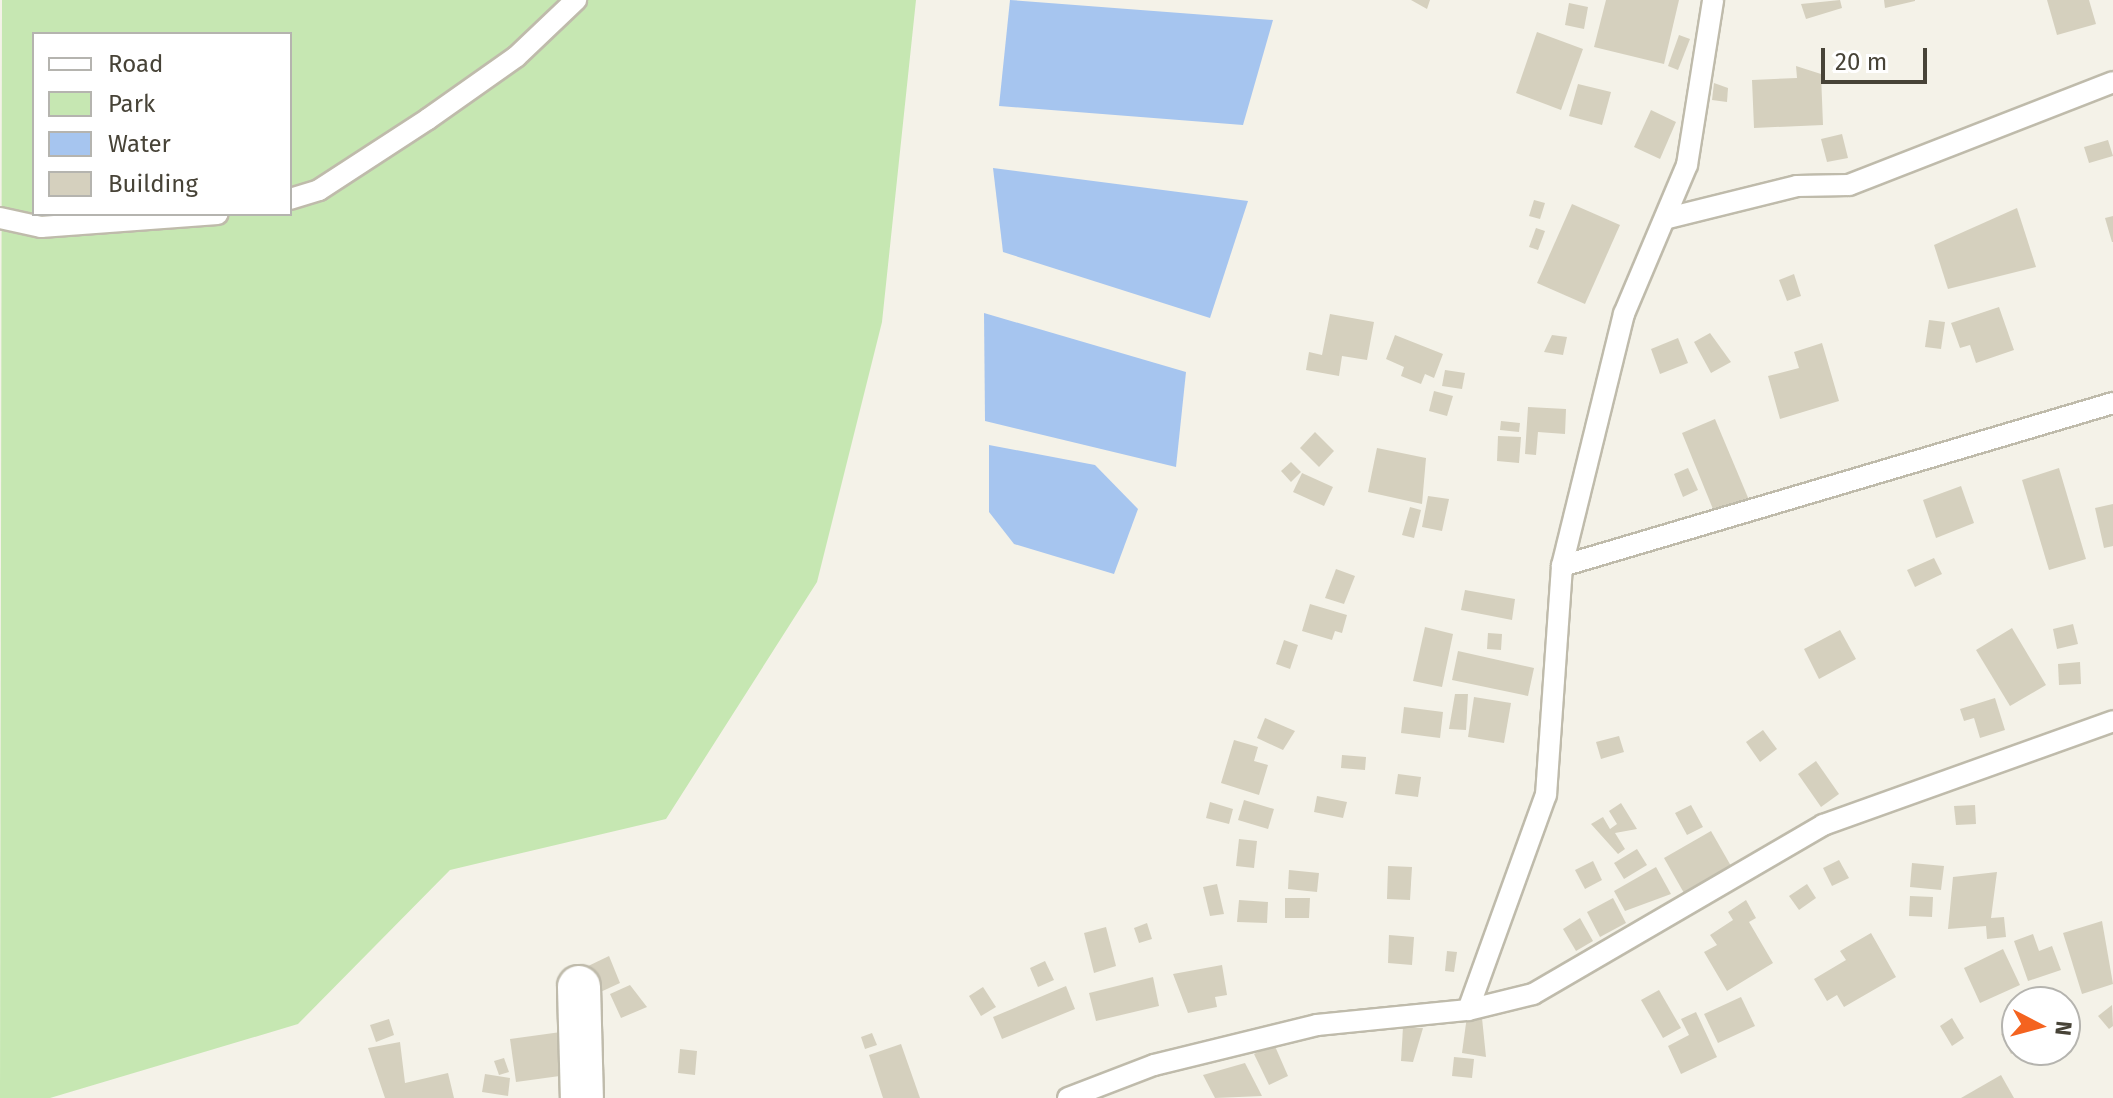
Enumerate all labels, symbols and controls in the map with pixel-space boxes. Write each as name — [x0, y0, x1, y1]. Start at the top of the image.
legend — [32, 32, 292, 216]
scale bar — [1825, 32, 1931, 82]
text: 20 m — [1835, 48, 1887, 76]
text: Road — [108, 50, 163, 78]
text: Park — [108, 90, 155, 118]
text: Water — [108, 130, 171, 158]
text: Building — [108, 170, 198, 198]
north arrow — [2001, 986, 2081, 1066]
text: N — [2049, 1020, 2078, 1037]

